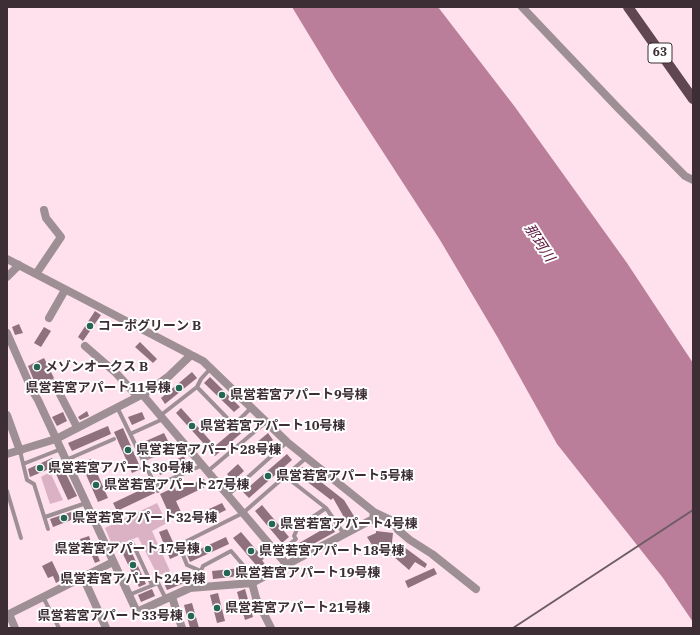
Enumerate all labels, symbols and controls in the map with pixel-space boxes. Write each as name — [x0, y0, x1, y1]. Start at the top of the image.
road number: 63 — [648, 43, 672, 63]
water label: 那珂川 — [520, 221, 558, 265]
place label: コーポグリーン B — [98, 318, 201, 334]
marker: コーポグリーン B — [85, 321, 95, 331]
place label: メゾンオークス B — [45, 359, 148, 375]
marker: メゾンオークス B — [32, 362, 42, 372]
place label: 県営若宮アパート11号棟 — [25, 380, 171, 396]
marker: 県営若宮アパート11号棟 — [174, 383, 184, 393]
place label: 県営若宮アパート9号棟 — [230, 387, 368, 403]
marker: 県営若宮アパート9号棟 — [217, 390, 227, 400]
place label: 県営若宮アパート10号棟 — [200, 418, 346, 434]
marker: 県営若宮アパート10号棟 — [187, 421, 197, 431]
place label: 県営若宮アパート28号棟 — [136, 442, 282, 458]
marker: 県営若宮アパート28号棟 — [123, 445, 133, 455]
place label: 県営若宮アパート30号棟 — [48, 460, 194, 476]
marker: 県営若宮アパート30号棟 — [35, 463, 45, 473]
place label: 県営若宮アパート5号棟 — [276, 468, 414, 484]
marker: 県営若宮アパート5号棟 — [263, 471, 273, 481]
place label: 県営若宮アパート27号棟 — [104, 477, 250, 493]
marker: 県営若宮アパート27号棟 — [91, 480, 101, 490]
place label: 県営若宮アパート32号棟 — [72, 510, 218, 526]
marker: 県営若宮アパート32号棟 — [59, 513, 69, 523]
place label: 県営若宮アパート4号棟 — [280, 516, 418, 532]
marker: 県営若宮アパート4号棟 — [267, 519, 277, 529]
place label: 県営若宮アパート17号棟 — [54, 541, 200, 557]
place label: 県営若宮アパート18号棟 — [259, 543, 405, 559]
marker: 県営若宮アパート17号棟 — [203, 544, 213, 554]
marker: 県営若宮アパート18号棟 — [246, 546, 256, 556]
marker: 県営若宮アパート24号棟 — [128, 560, 138, 570]
place label: 県営若宮アパート19号棟 — [235, 565, 381, 581]
marker: 県営若宮アパート19号棟 — [222, 568, 232, 578]
place label: 県営若宮アパート24号棟 — [60, 571, 206, 587]
place label: 県営若宮アパート21号棟 — [225, 600, 371, 616]
marker: 県営若宮アパート21号棟 — [212, 603, 222, 613]
place label: 県営若宮アパート33号棟 — [37, 608, 183, 624]
marker: 県営若宮アパート33号棟 — [186, 611, 196, 621]

